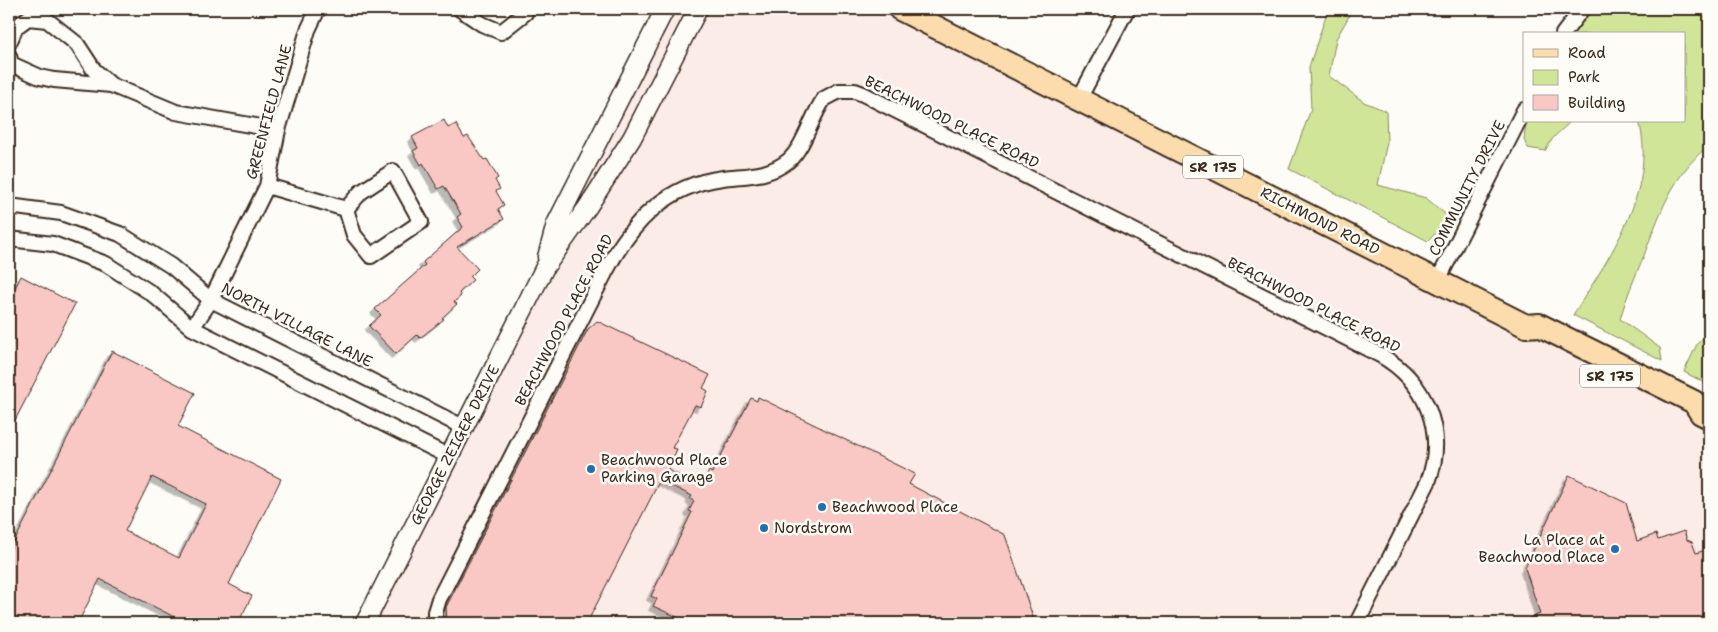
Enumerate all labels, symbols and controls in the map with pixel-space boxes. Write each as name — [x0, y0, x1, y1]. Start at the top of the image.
legend — [1523, 32, 1686, 122]
street label: GREENFIELD LANE — [241, 42, 297, 182]
text: Road — [1568, 43, 1606, 63]
text: Park — [1568, 67, 1600, 87]
street label: BEACHWOOD PLACE ROAD — [861, 71, 1043, 173]
text: Building — [1568, 93, 1625, 113]
street label: COMMUNITY DRIVE — [1424, 117, 1510, 259]
road number: SR 175 — [1183, 156, 1243, 178]
street label: RICHMOND ROAD — [1257, 182, 1383, 260]
street label: BEACHWOOD PLACE ROAD — [510, 231, 618, 409]
street label: BEACHWOOD PLACE ROAD — [1224, 253, 1404, 357]
street label: NORTH VILLAGE LANE — [218, 278, 376, 372]
street label: GEORGE ZEIGER DRIVE — [406, 361, 504, 529]
road number: SR 175 — [1580, 364, 1640, 388]
place label: Beachwood Place Parking Garage — [601, 450, 728, 487]
marker: Beachwood Place Parking Garage — [585, 463, 597, 475]
place label: Beachwood Place — [832, 497, 959, 517]
marker: Beachwood Place — [816, 501, 828, 513]
place label: Nordstrom — [774, 518, 852, 538]
marker: Nordstrom — [758, 522, 770, 534]
place label: La Place at Beachwood Place — [1478, 530, 1605, 567]
marker: La Place at Beachwood Place — [1609, 543, 1621, 555]

